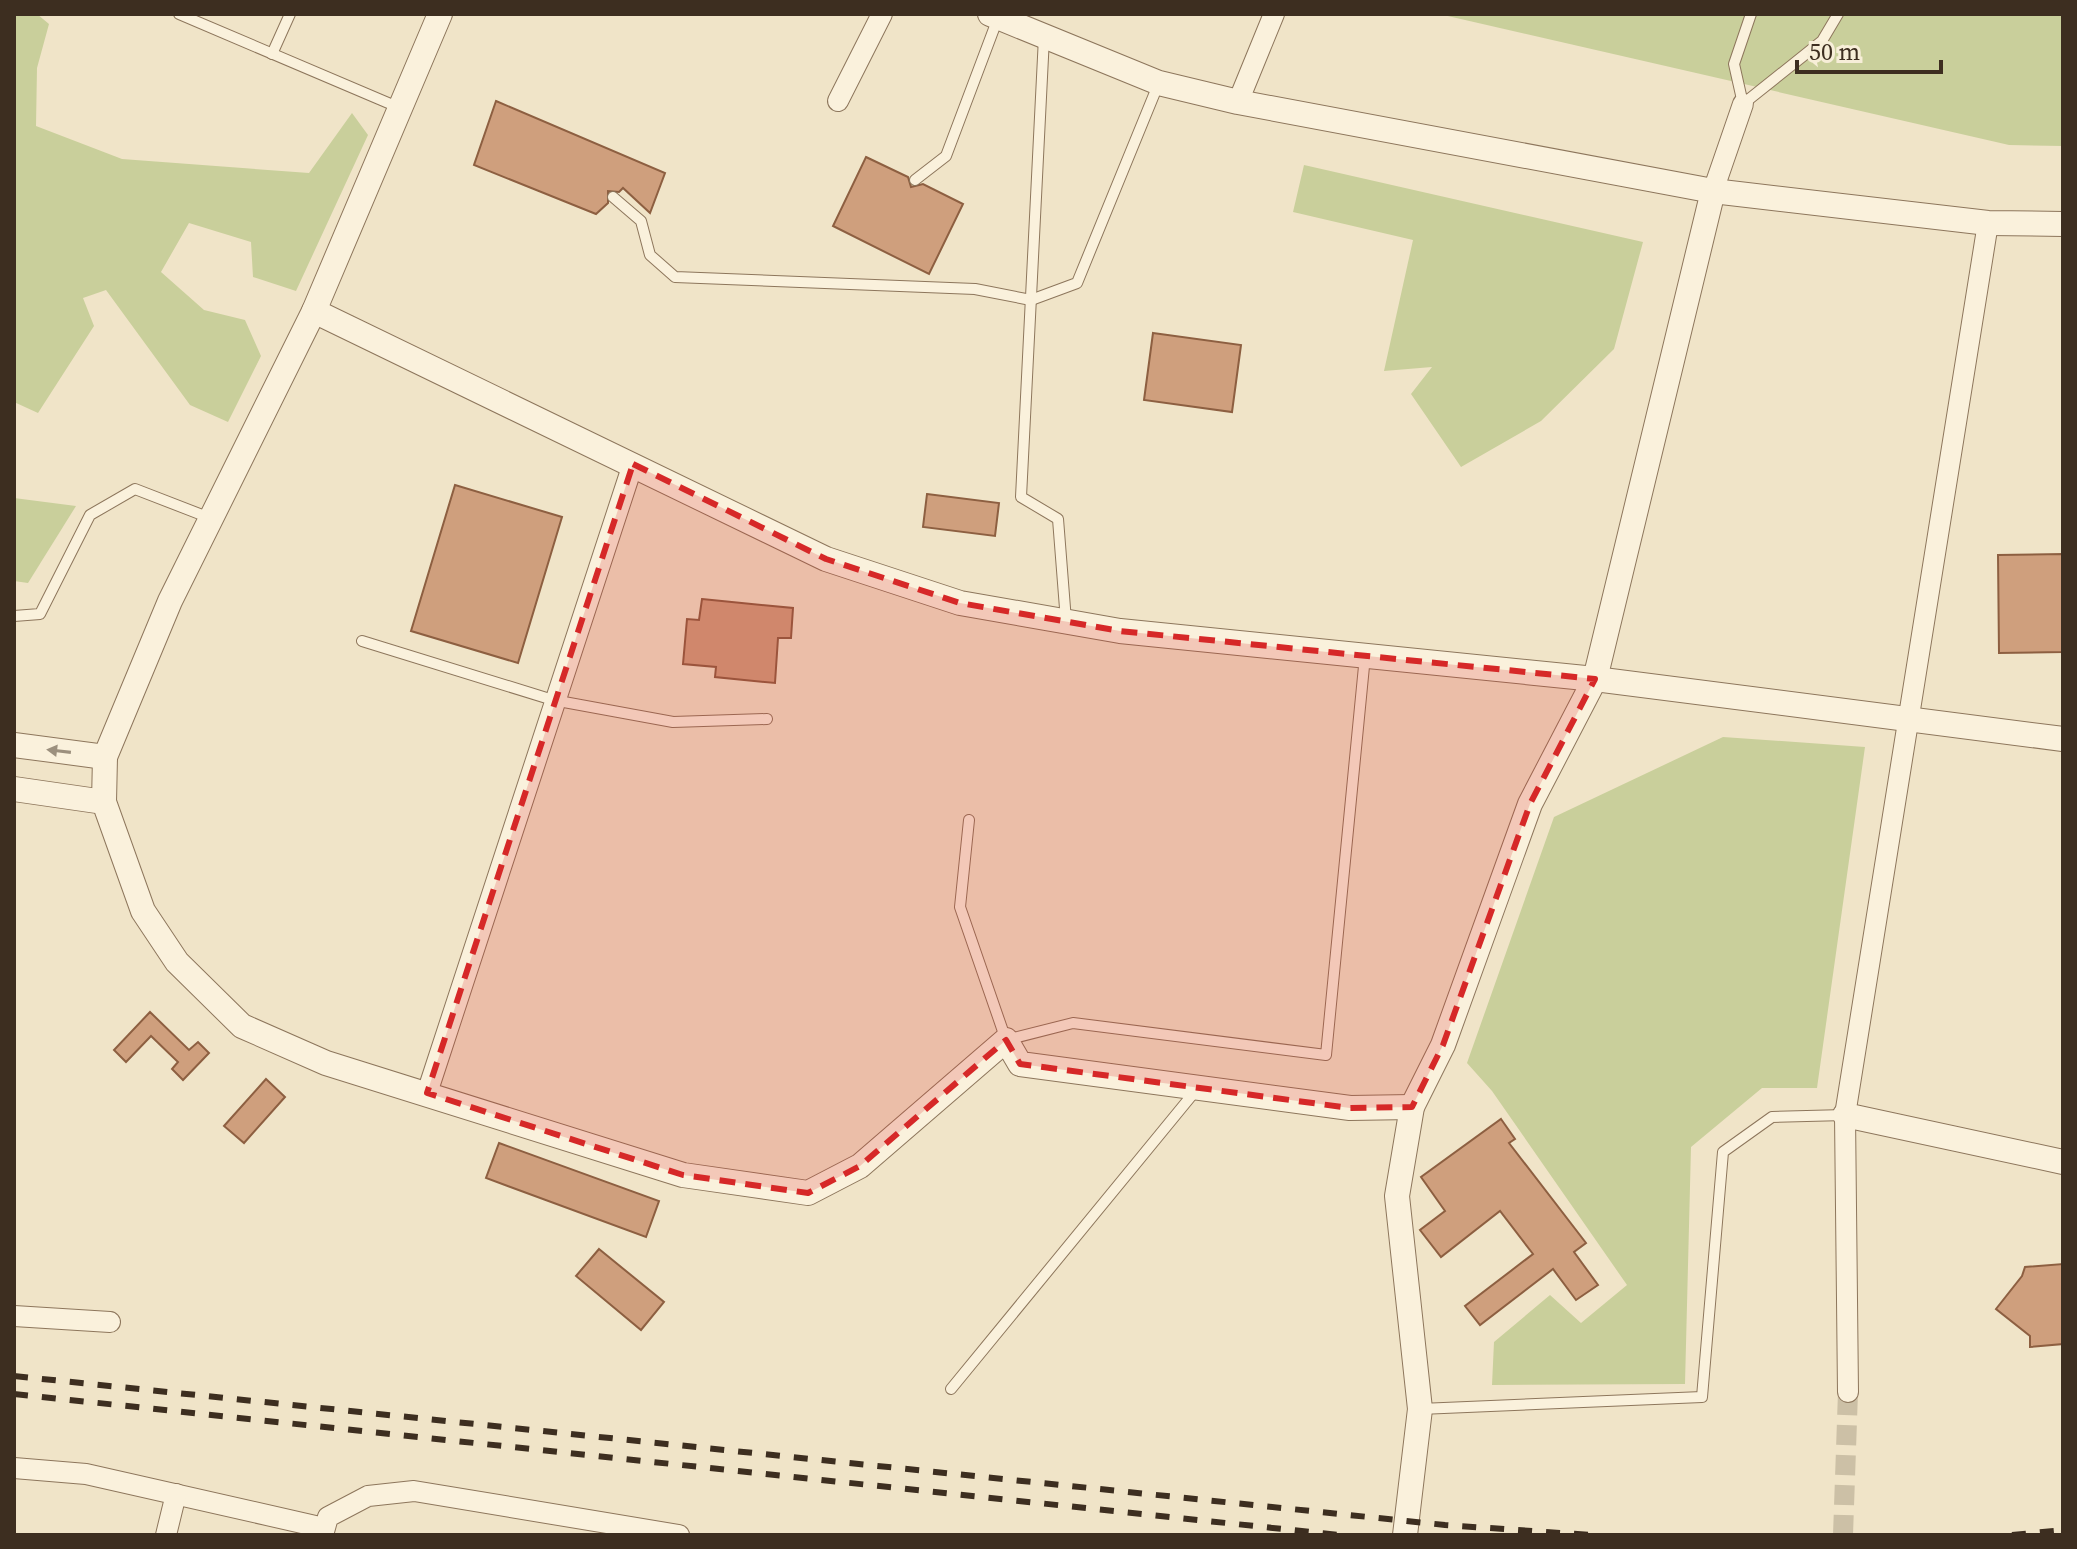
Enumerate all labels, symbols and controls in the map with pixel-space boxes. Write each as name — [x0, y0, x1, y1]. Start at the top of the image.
scale bar — [1797, 24, 1941, 74]
text: 50 m — [1809, 35, 1860, 68]
one-way arrow — [46, 744, 71, 757]

